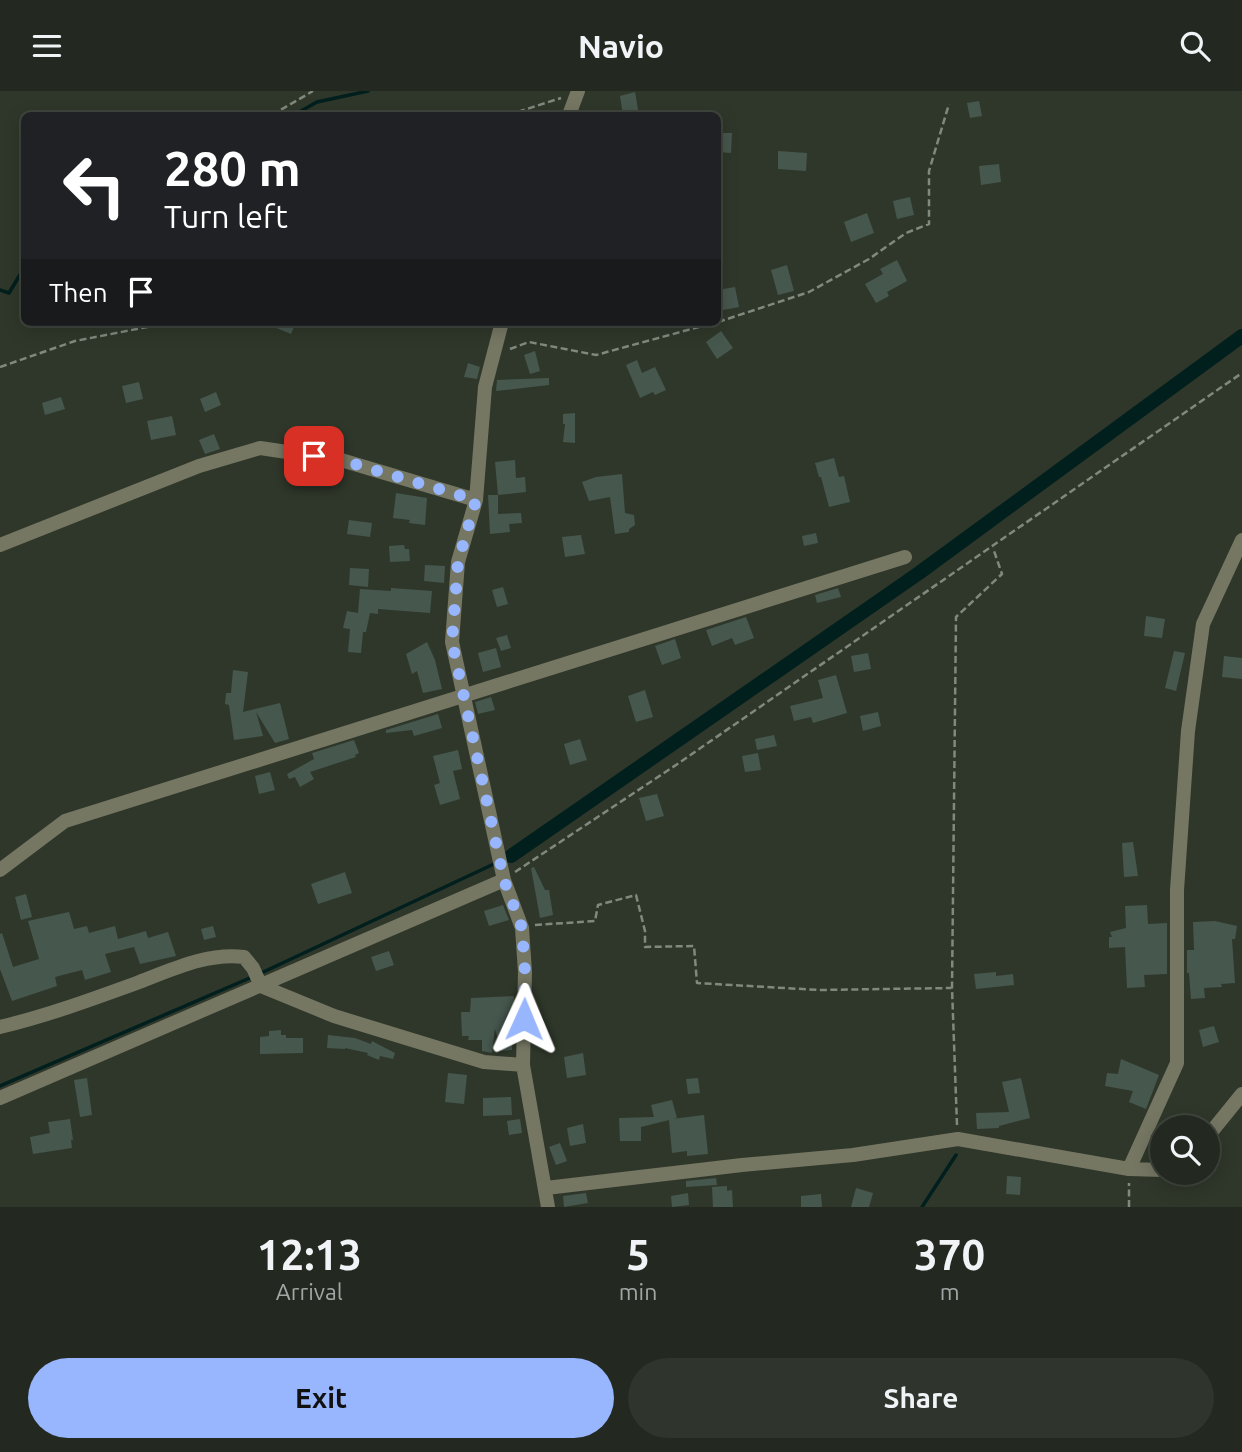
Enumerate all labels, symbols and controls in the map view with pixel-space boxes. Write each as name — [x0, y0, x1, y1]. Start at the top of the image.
icon: menu — [28, 27, 66, 65]
icon: search — [1176, 27, 1214, 65]
text: Navio — [578, 28, 664, 64]
icon: left — [49, 140, 140, 231]
text: 280 m — [164, 140, 301, 195]
text: Turn left — [164, 198, 288, 234]
icon: arrive — [122, 273, 160, 311]
text: Then — [49, 278, 108, 307]
pin — [284, 426, 344, 486]
icon: arrive — [295, 437, 333, 475]
position arrow — [487, 982, 561, 1056]
map controls — [1150, 1115, 1220, 1185]
button: search — [1150, 1115, 1220, 1185]
text: 12:13 — [257, 1231, 362, 1278]
text: 5 — [626, 1231, 650, 1278]
text: 370 — [914, 1231, 985, 1278]
text: Arrival — [276, 1279, 343, 1304]
text: min — [619, 1279, 657, 1304]
text: m — [940, 1279, 960, 1304]
button: Exit — [28, 1358, 614, 1438]
button: Share — [628, 1358, 1214, 1438]

